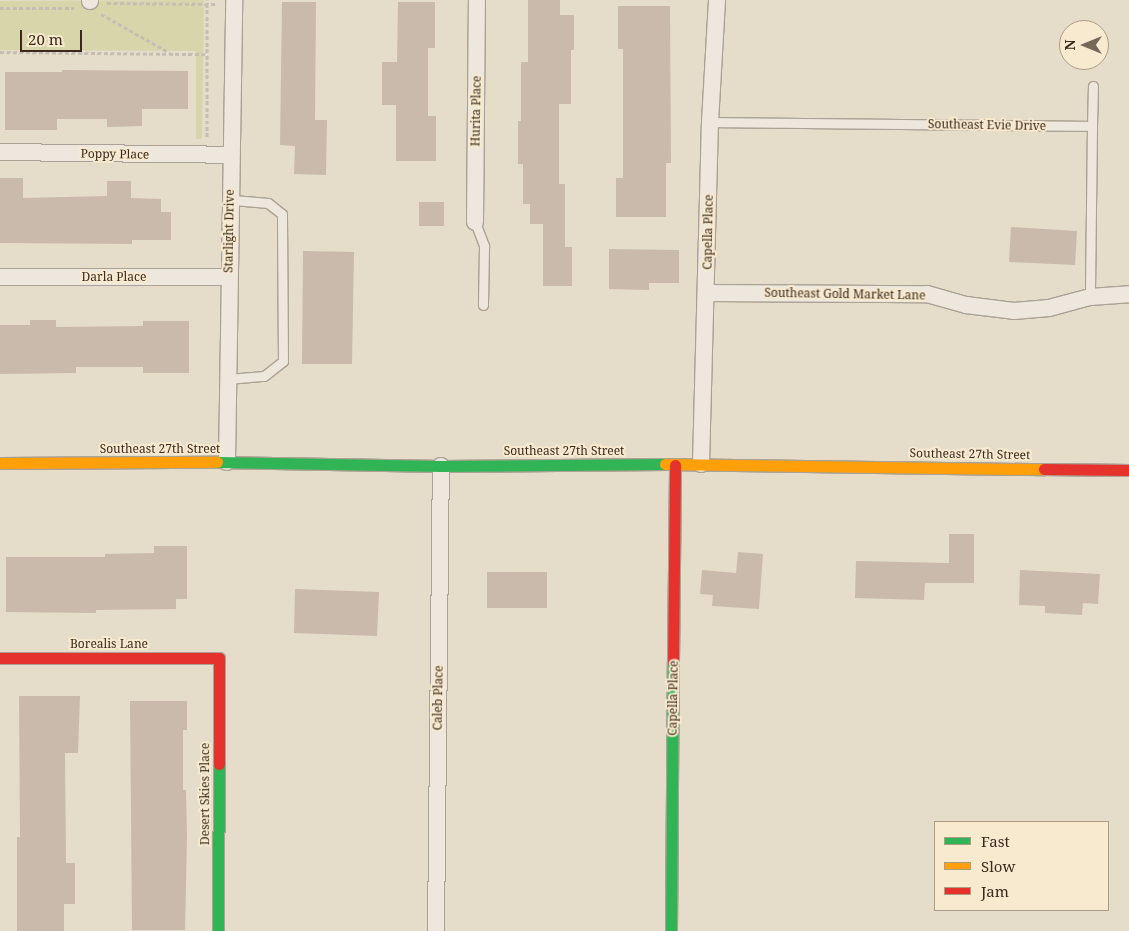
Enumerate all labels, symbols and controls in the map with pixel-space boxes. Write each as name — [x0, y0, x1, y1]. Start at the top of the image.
scale bar — [22, 20, 85, 52]
north arrow — [1059, 20, 1109, 70]
text: 20 m — [28, 29, 63, 49]
text: N — [1060, 39, 1079, 51]
street label: Hurita Place — [468, 75, 484, 147]
street label: Southeast Evie Drive — [928, 117, 1046, 133]
street label: Poppy Place — [81, 146, 149, 162]
street label: Starlight Drive — [221, 189, 237, 273]
street label: Capella Place — [700, 194, 716, 270]
street label: Darla Place — [82, 270, 146, 284]
street label: Southeast Gold Market Lane — [764, 285, 926, 303]
street label: Southeast 27th Street — [100, 442, 220, 456]
street label: Southeast 27th Street — [504, 444, 624, 458]
street label: Southeast 27th Street — [910, 446, 1030, 462]
street label: Borealis Lane — [70, 637, 148, 651]
street label: Capella Place — [665, 660, 681, 736]
street label: Caleb Place — [430, 665, 446, 731]
street label: Desert Skies Place — [198, 743, 212, 845]
legend — [934, 821, 1109, 911]
text: Fast — [981, 831, 1010, 851]
text: Slow — [981, 856, 1015, 876]
text: Jam — [981, 881, 1009, 901]

